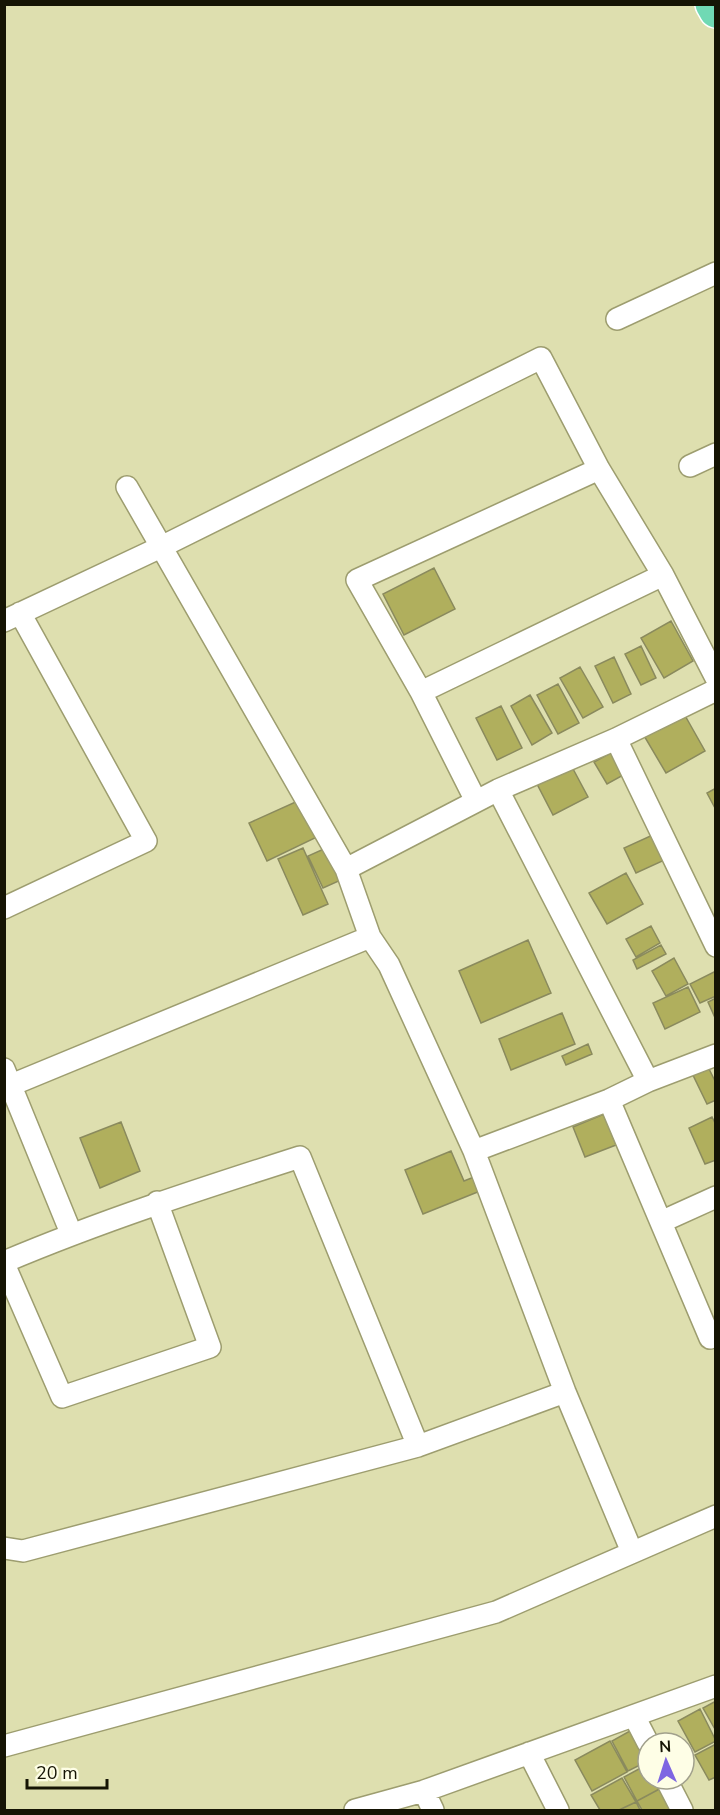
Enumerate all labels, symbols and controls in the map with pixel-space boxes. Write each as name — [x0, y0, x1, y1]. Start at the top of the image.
north arrow — [636, 1731, 696, 1791]
text: N — [659, 1736, 672, 1758]
scale bar — [27, 1752, 106, 1790]
text: 20 m — [36, 1761, 78, 1785]

